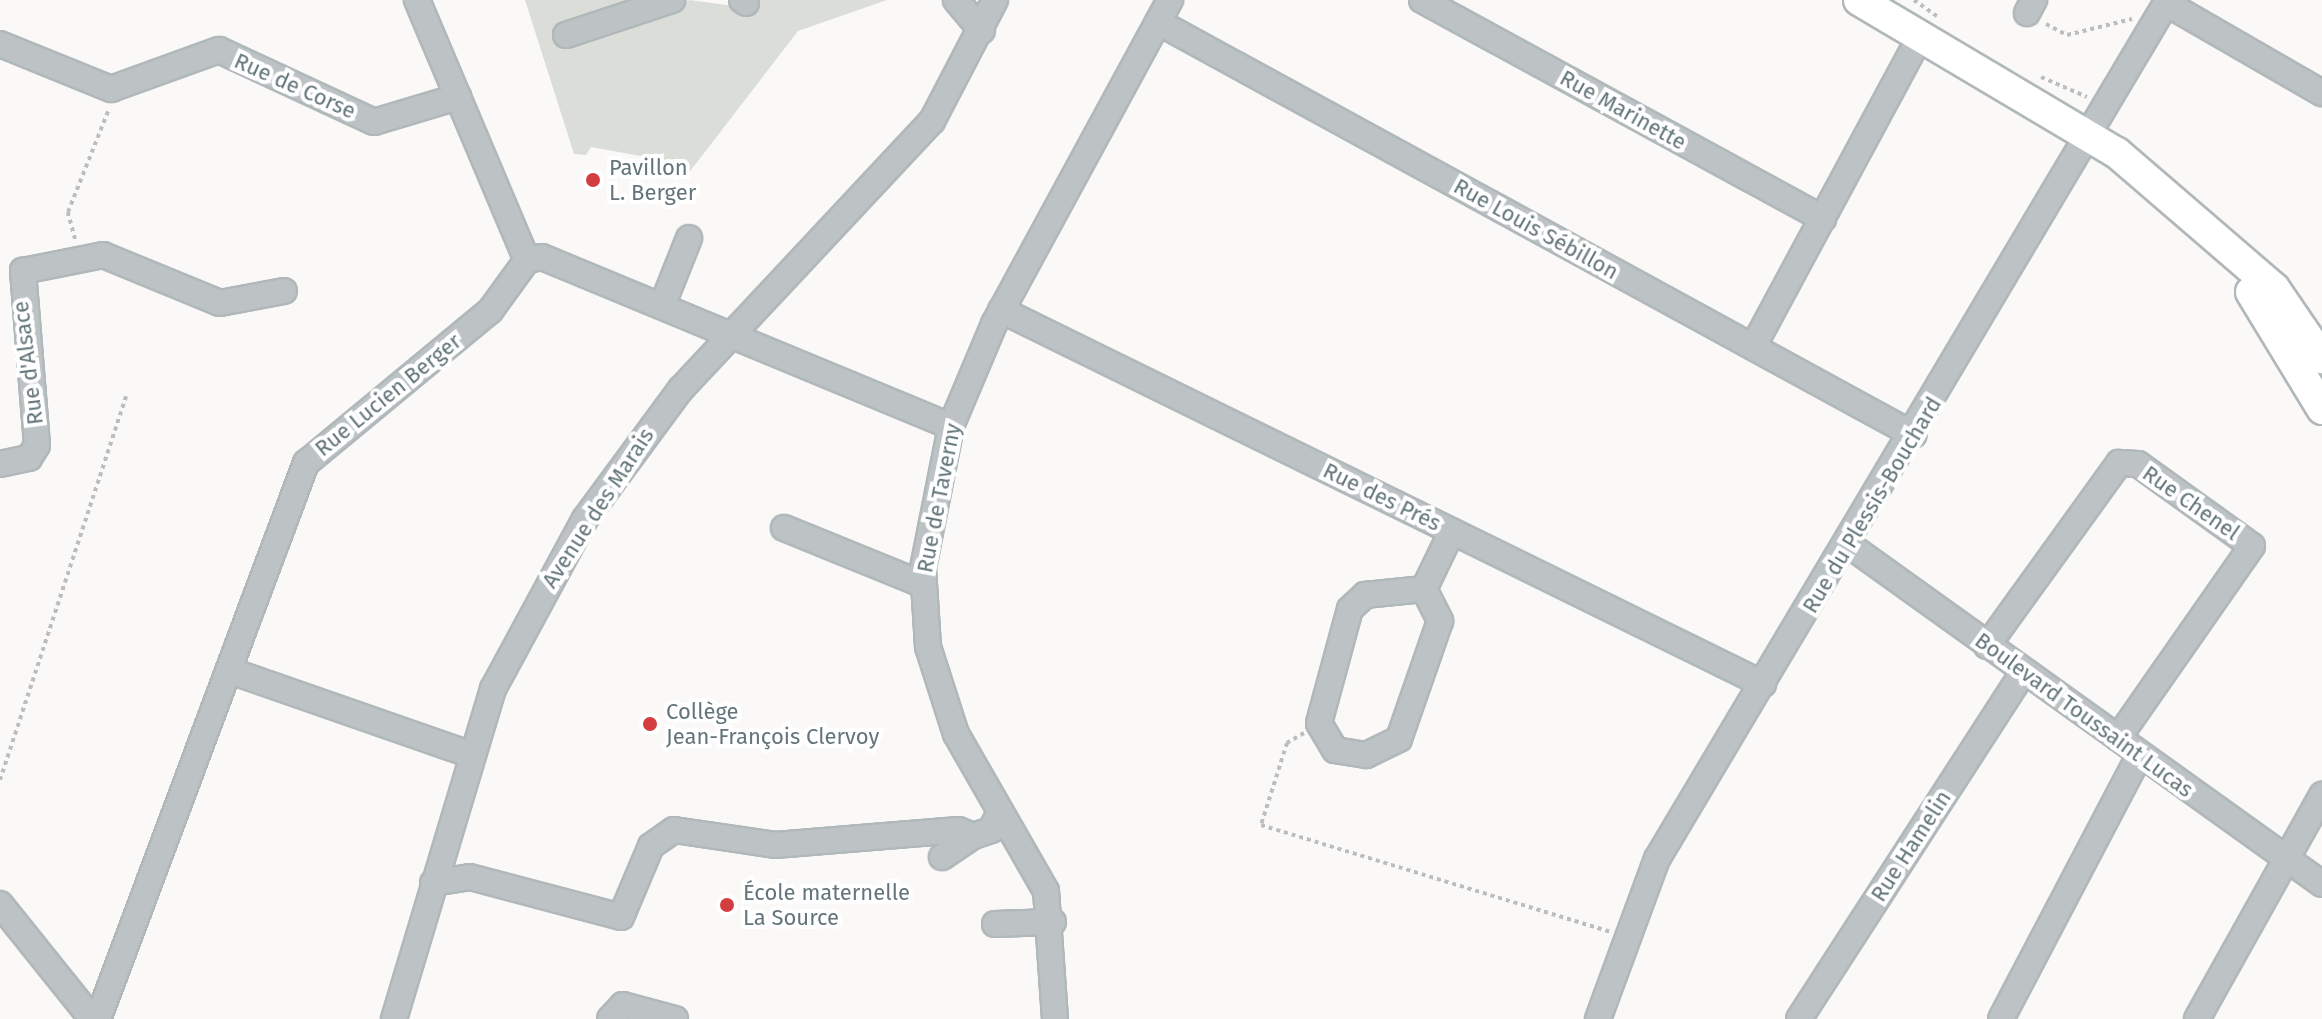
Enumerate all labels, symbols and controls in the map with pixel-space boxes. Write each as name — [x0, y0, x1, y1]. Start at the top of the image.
street label: Rue de Corse — [230, 47, 360, 125]
street label: Rue Marinette — [1555, 64, 1691, 156]
place label: Pavillon L. Berger — [609, 154, 696, 206]
marker: Pavillon L. Berger — [584, 171, 602, 189]
street label: Rue Louis Sébillon — [1449, 173, 1623, 285]
street label: Rue d'Alsace — [7, 300, 49, 426]
street label: Rue Lucien Berger — [310, 328, 466, 462]
street label: Rue du Plessis-Bouchard — [1797, 392, 1947, 618]
street label: Rue de Taverny — [912, 421, 966, 575]
street label: Avenue des Marais — [536, 423, 660, 593]
street label: Rue des Prés — [1319, 457, 1445, 537]
street label: Rue Chenel — [2137, 460, 2245, 546]
street label: Boulevard Toussaint Lucas — [1970, 627, 2198, 803]
place label: Collège Jean-François Clervoy — [666, 698, 879, 750]
marker: Collège Jean-François Clervoy — [641, 715, 659, 733]
street label: Rue Hamelin — [1865, 785, 1957, 907]
place label: École maternelle La Source — [743, 879, 910, 930]
marker: École maternelle La Source — [718, 896, 736, 914]

